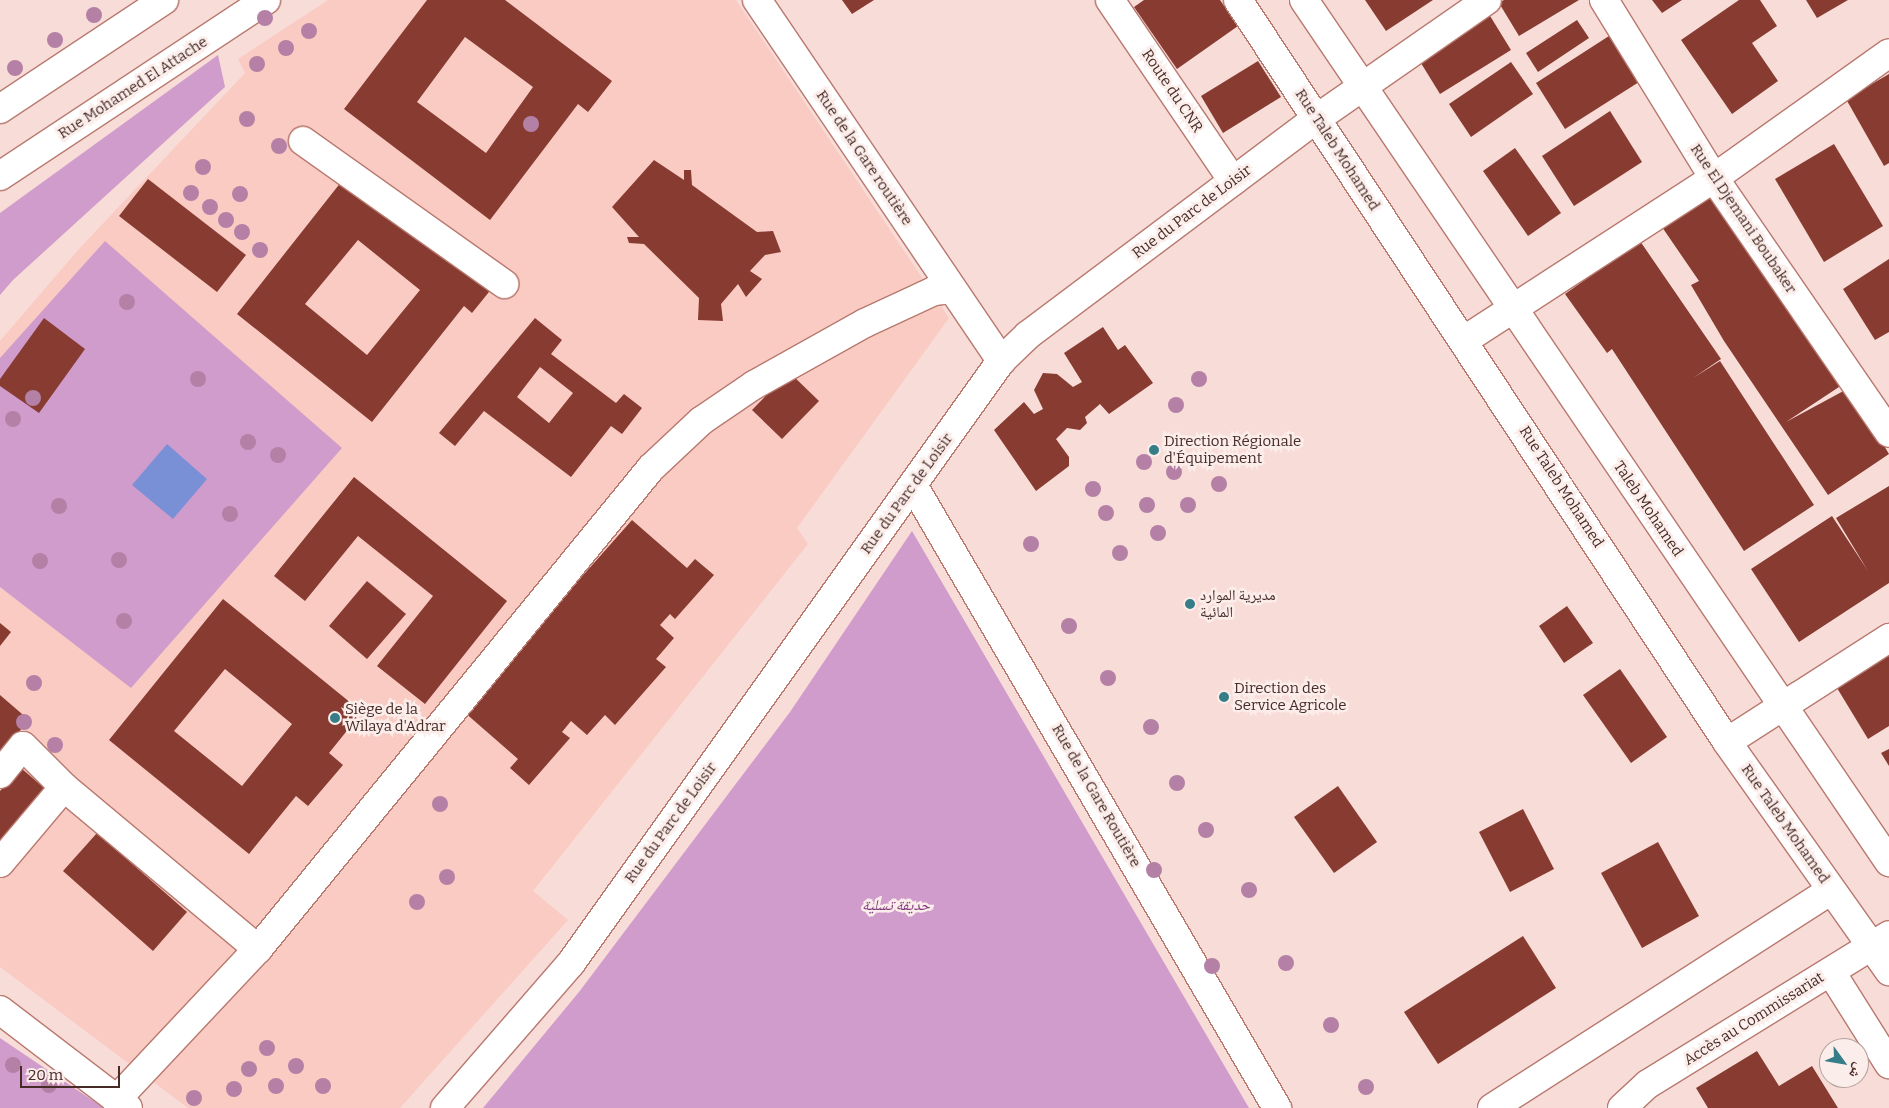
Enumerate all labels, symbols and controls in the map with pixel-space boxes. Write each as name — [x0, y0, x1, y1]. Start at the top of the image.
street label: Rue Mohamed El Attache — [55, 33, 211, 143]
street label: Route du CNR — [1138, 46, 1206, 136]
street label: Rue Taleb Mohamed — [1291, 86, 1383, 214]
street label: Rue de la Gare routière — [812, 87, 916, 229]
street label: Rue El Djemani Boubaker — [1686, 141, 1800, 297]
street label: Rue du Parc de Loisir — [1129, 161, 1255, 263]
street label: Rue Taleb Mohamed — [1515, 423, 1607, 551]
street label: Rue du Parc de Loisir — [857, 430, 957, 558]
place label: Direction Régionale d'Équipement — [1164, 432, 1301, 467]
marker: Direction Régionale d'Équipement — [1148, 444, 1160, 456]
street label: Taleb Mohamed — [1609, 458, 1687, 560]
place label: مديرية الموارد المائية — [1200, 586, 1276, 621]
marker: مديرية الموارد المائية — [1184, 598, 1196, 610]
place label: Direction des Service Agricole — [1234, 679, 1347, 714]
marker: Direction des Service Agricole — [1218, 691, 1230, 703]
place label: Siège de la Wilaya d'Adrar — [345, 700, 446, 735]
marker: Siège de la Wilaya d'Adrar — [329, 712, 341, 724]
street label: Rue de la Gare Routière — [1048, 721, 1144, 871]
street label: Rue du Parc de Loisir — [621, 759, 721, 887]
street label: Rue Taleb Mohamed — [1737, 761, 1833, 887]
park label: حديقة تسلية — [862, 897, 930, 915]
street label: Accès au Commissariat — [1681, 968, 1827, 1070]
north arrow — [1819, 1038, 1869, 1088]
scale bar — [22, 1056, 122, 1088]
text: ش — [1845, 1060, 1867, 1081]
text: 20 m — [28, 1066, 63, 1084]

